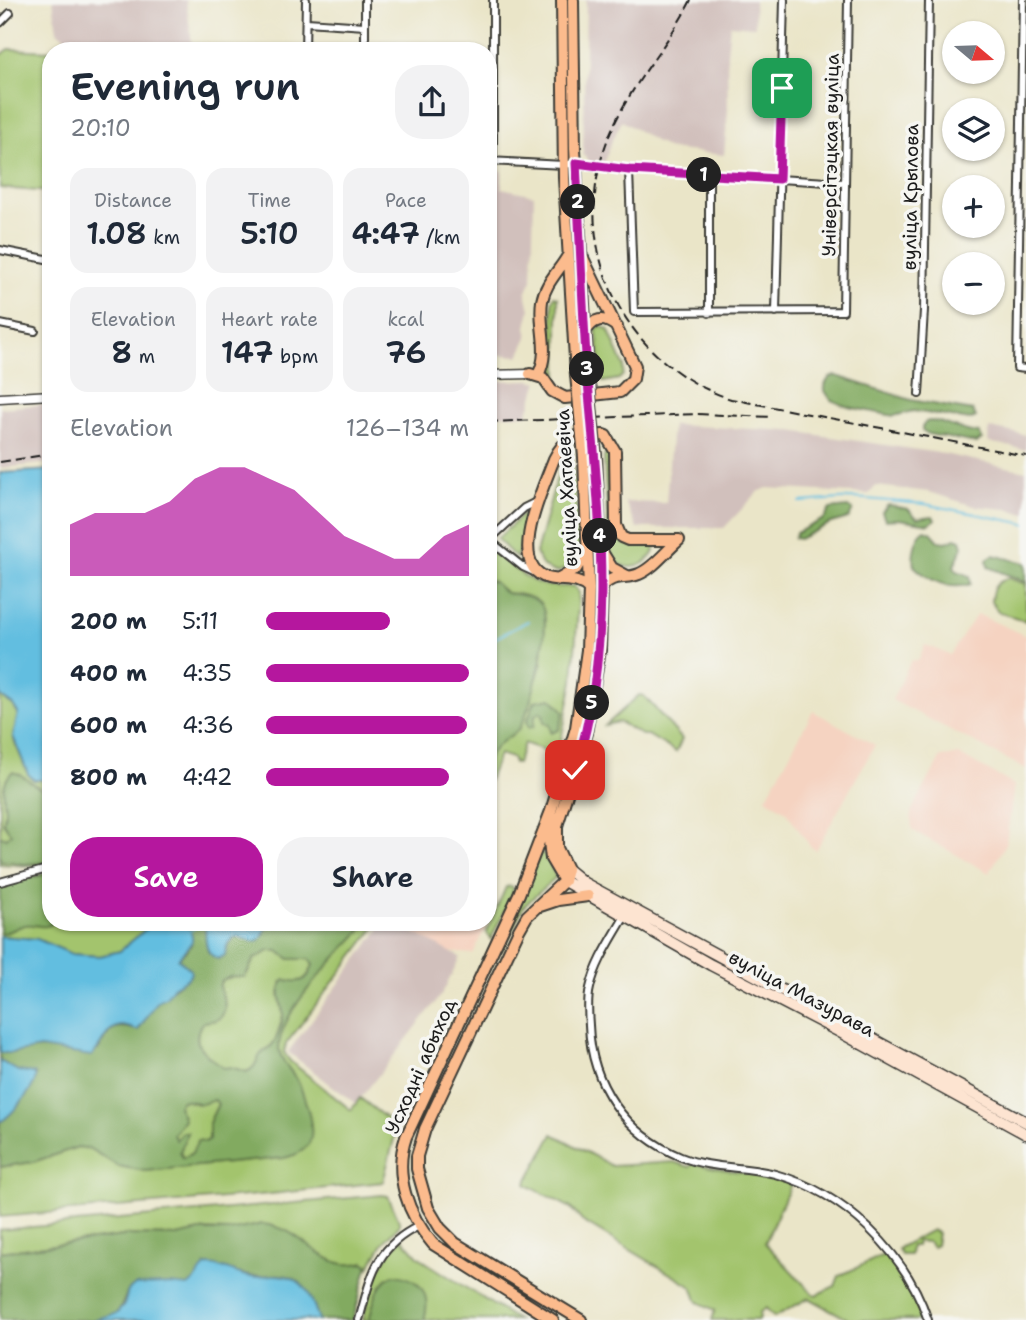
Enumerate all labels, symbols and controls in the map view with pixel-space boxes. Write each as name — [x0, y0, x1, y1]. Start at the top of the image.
north arrow — [942, 21, 1004, 84]
map controls — [942, 21, 1005, 315]
street label: Універсітэцкая вуліца — [816, 53, 845, 257]
pin — [752, 58, 812, 118]
text: Evening run — [70, 61, 300, 112]
button: share — [395, 65, 469, 139]
icon: arrive — [763, 69, 801, 107]
button: layers — [942, 98, 1005, 161]
text: 20:10 — [70, 113, 131, 143]
street label: вуліца Крылова — [897, 123, 924, 271]
pin: 1 — [686, 158, 722, 192]
text: 1 — [699, 162, 708, 187]
button: + — [942, 175, 1005, 238]
pin: 2 — [560, 184, 596, 220]
text: Distance — [94, 188, 172, 213]
text: Time — [248, 188, 291, 213]
text: Pace — [385, 188, 427, 213]
text: 2 — [571, 189, 584, 214]
text: 1.08 — [86, 213, 147, 254]
text: 5:10 — [240, 213, 299, 254]
text: 4:47 — [351, 213, 420, 254]
text: km — [147, 225, 180, 250]
text: /km — [420, 225, 460, 250]
button: − — [942, 252, 1005, 315]
text: Elevation — [91, 307, 176, 332]
text: Heart rate — [221, 307, 318, 332]
text: kcal — [387, 307, 424, 332]
text: 8 — [111, 332, 132, 373]
text: 147 — [221, 332, 274, 373]
text: 76 — [385, 332, 427, 373]
text: m — [132, 344, 155, 369]
text: bpm — [274, 344, 318, 369]
pin: 3 — [570, 352, 604, 386]
text: 3 — [580, 356, 593, 381]
street label: вуліца Хатаевіча — [550, 408, 583, 568]
text: Elevation — [70, 413, 173, 443]
text: 126–134 m — [346, 413, 469, 443]
pin: 4 — [582, 518, 618, 554]
text: 4 — [593, 523, 606, 548]
text: 200 m — [70, 606, 147, 636]
text: 5:11 — [182, 606, 218, 636]
text: 400 m — [70, 658, 147, 688]
text: 4:35 — [182, 658, 232, 688]
pin: 5 — [574, 686, 610, 720]
text: 5 — [586, 690, 597, 715]
text: 600 m — [70, 710, 147, 740]
text: 4:36 — [182, 710, 234, 740]
pin — [545, 740, 605, 800]
icon: check — [556, 751, 594, 789]
text: 800 m — [70, 762, 147, 792]
text: 4:42 — [182, 762, 233, 792]
button: Save — [70, 837, 263, 917]
button: Share — [277, 837, 469, 917]
street label: вуліца Мазурава — [724, 944, 879, 1043]
street label: Усходні абыход — [379, 994, 462, 1138]

